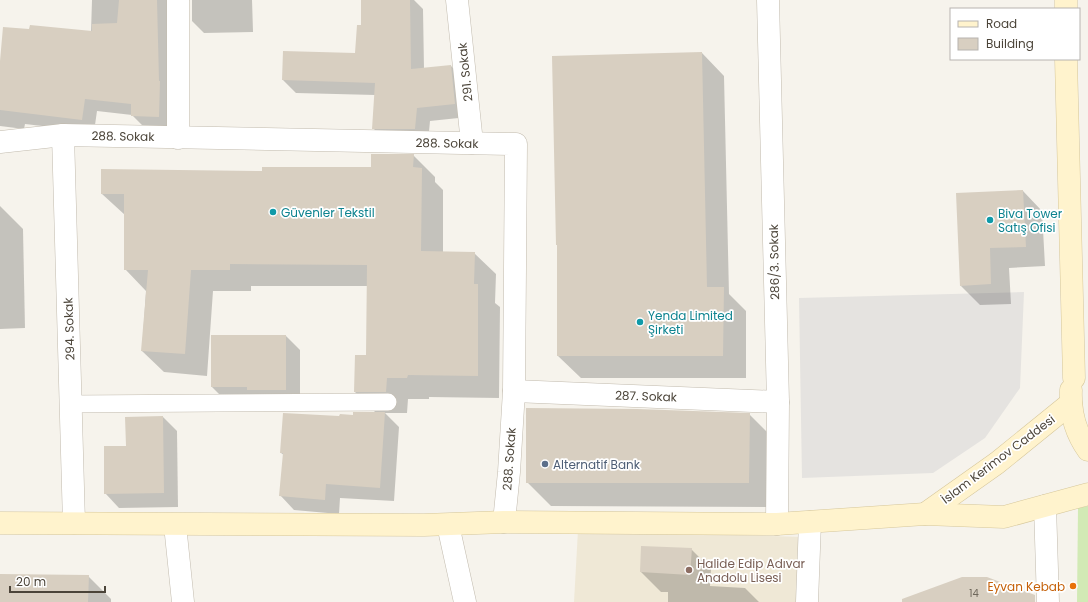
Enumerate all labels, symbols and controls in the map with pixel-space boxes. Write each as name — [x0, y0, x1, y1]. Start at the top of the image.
legend — [950, 8, 1080, 60]
text: Road — [986, 15, 1017, 32]
text: Building — [986, 35, 1034, 52]
street label: 291. Sokak — [453, 41, 477, 102]
street label: 288. Sokak — [91, 127, 155, 145]
street label: 288. Sokak — [415, 134, 479, 152]
place label: Güvenler Tekstil — [281, 204, 375, 221]
place label: Biva Tower Satış Ofisi — [998, 205, 1063, 236]
marker: Güvenler Tekstil — [268, 207, 278, 217]
marker: Biva Tower Satış Ofisi — [985, 215, 995, 225]
street label: 286/3. Sokak — [765, 223, 783, 300]
street label: 294. Sokak — [59, 296, 79, 361]
place label: Yenda Limited Şirketi — [648, 307, 733, 338]
marker: Yenda Limited Şirketi — [635, 317, 645, 327]
street label: 287. Sokak — [615, 386, 678, 406]
street label: İslam Kerimov Caddesi — [938, 411, 1058, 507]
street label: 288. Sokak — [498, 426, 520, 491]
place label: Alternatif Bank — [553, 456, 641, 473]
marker: Alternatif Bank — [540, 459, 550, 469]
place label: Halide Edip Adıvar Anadolu Lisesi — [697, 555, 806, 586]
marker: Halide Edip Adıvar Anadolu Lisesi — [684, 565, 694, 575]
scale bar — [10, 568, 105, 594]
text: 20 m — [16, 573, 46, 590]
place label: Eyvan Kebab — [987, 578, 1065, 595]
marker: Eyvan Kebab — [1068, 581, 1078, 591]
house number: 14 — [969, 586, 979, 601]

